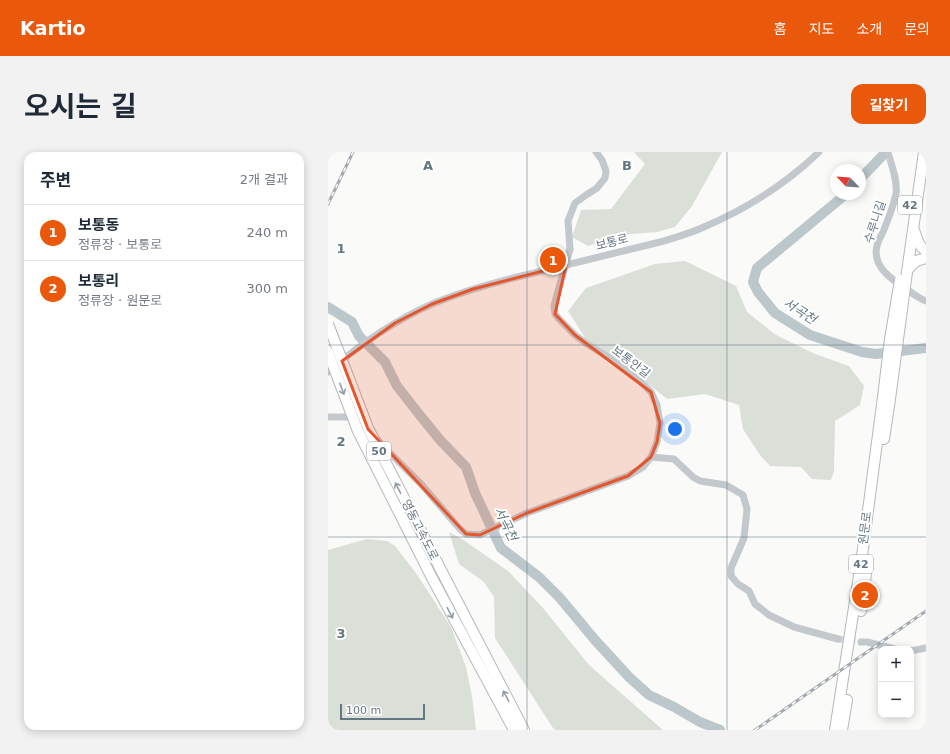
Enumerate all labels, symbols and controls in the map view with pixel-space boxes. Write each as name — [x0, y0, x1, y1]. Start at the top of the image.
text: Kartio — [20, 17, 86, 39]
text: 홈 — [774, 21, 787, 37]
text: 지도 — [809, 21, 834, 37]
text: 소개 — [856, 21, 882, 37]
text: 문의 — [904, 21, 930, 37]
button: 길찾기 — [851, 84, 926, 124]
text: 오시는 길 — [24, 90, 137, 123]
text: A — [423, 158, 433, 173]
text: B — [622, 158, 632, 173]
north arrow — [830, 164, 866, 200]
text: 주변 — [40, 170, 71, 190]
text: 2개 결과 — [240, 172, 288, 187]
road number: 42 — [898, 196, 922, 214]
street label: 수루니길 — [862, 199, 888, 245]
text: 보통동 — [78, 216, 119, 234]
text: 1 — [48, 225, 58, 240]
text: 240 m — [246, 225, 288, 240]
street label: 보통로 — [594, 231, 630, 253]
text: 정류장 · 보통로 — [78, 237, 162, 252]
text: 1 — [336, 241, 346, 256]
pin: 1 — [540, 245, 566, 275]
text: 보통리 — [78, 272, 119, 290]
text: 2 — [48, 281, 58, 296]
text: 300 m — [246, 281, 288, 296]
text: 정류장 · 원문로 — [78, 293, 162, 308]
water label: 서곡천 — [781, 295, 820, 328]
street label: 보통안길 — [609, 343, 653, 381]
one-way arrow — [339, 382, 346, 394]
your location — [665, 419, 685, 439]
text: 2 — [336, 434, 346, 449]
road number: 50 — [367, 442, 391, 460]
one-way arrow — [394, 482, 402, 494]
street label: 영동고속도로 — [399, 497, 441, 563]
water label: 서곡천 — [491, 505, 521, 544]
street label: 원문로 — [856, 511, 874, 545]
road number: 42 — [849, 555, 873, 573]
pin: 2 — [852, 580, 878, 610]
one-way arrow — [447, 606, 454, 618]
text: 3 — [336, 626, 346, 641]
map controls — [878, 646, 914, 718]
button: + — [878, 646, 914, 682]
button: − — [878, 682, 914, 718]
one-way arrow — [502, 690, 509, 702]
scale bar — [340, 702, 425, 721]
text: 100 m — [346, 704, 381, 717]

